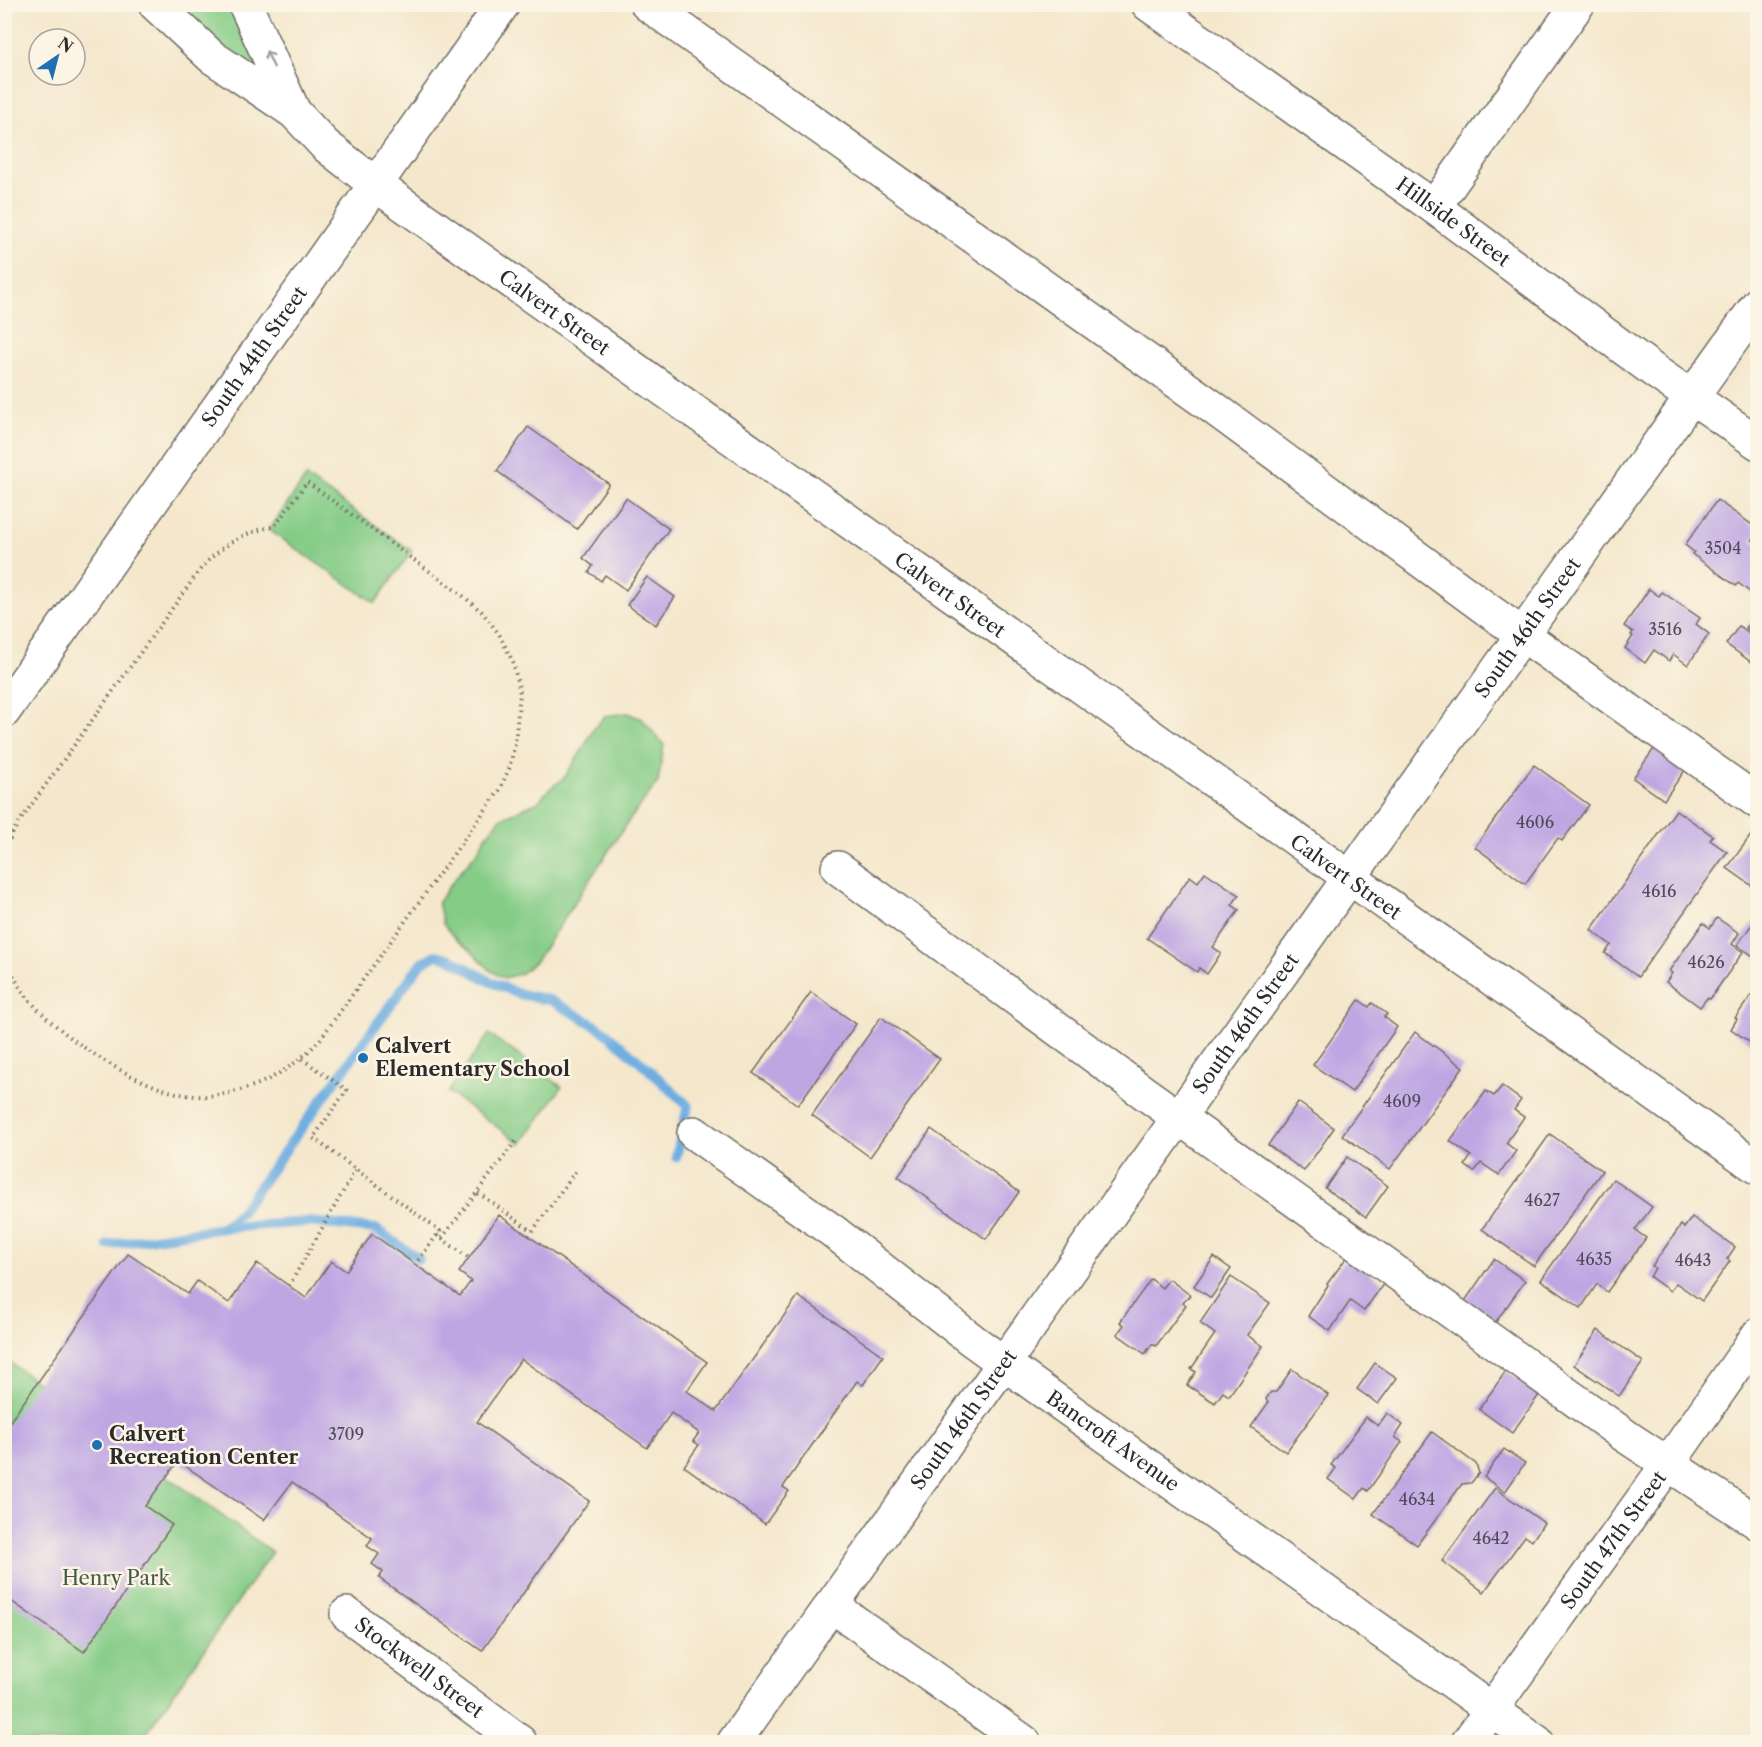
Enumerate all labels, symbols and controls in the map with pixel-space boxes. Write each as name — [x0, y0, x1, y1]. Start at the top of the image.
north arrow — [27, 27, 87, 87]
text: N — [54, 33, 77, 57]
one-way arrow — [263, 50, 275, 68]
street label: Hillside Street — [1392, 172, 1515, 272]
street label: Calvert Street — [494, 265, 615, 360]
street label: South 44th Street — [197, 282, 312, 431]
house number: 3504 — [1705, 538, 1741, 558]
street label: Calvert Street — [890, 547, 1010, 643]
street label: South 46th Street — [1469, 553, 1586, 702]
house number: 3516 — [1648, 619, 1682, 639]
house number: 4606 — [1516, 812, 1554, 832]
street label: Calvert Street — [1286, 829, 1406, 925]
house number: 4616 — [1642, 881, 1676, 901]
street label: South 46th Street — [1188, 949, 1304, 1098]
house number: 4626 — [1687, 952, 1725, 972]
place label: Calvert Elementary School — [375, 1034, 570, 1081]
marker: Calvert Elementary School — [356, 1051, 370, 1065]
house number: 4609 — [1383, 1091, 1421, 1111]
house number: 4627 — [1524, 1190, 1560, 1210]
house number: 4635 — [1576, 1249, 1612, 1269]
house number: 4643 — [1675, 1250, 1711, 1270]
street label: South 46th Street — [906, 1345, 1022, 1494]
street label: Bancroft Avenue — [1042, 1386, 1184, 1496]
place label: Calvert Recreation Center — [109, 1422, 299, 1469]
house number: 3709 — [328, 1424, 364, 1444]
marker: Calvert Recreation Center — [90, 1438, 104, 1452]
street label: South 47th Street — [1556, 1466, 1671, 1614]
house number: 4634 — [1399, 1489, 1435, 1509]
house number: 4642 — [1472, 1528, 1510, 1548]
park label: Henry Park — [62, 1566, 171, 1590]
street label: Stockwell Street — [350, 1612, 488, 1723]

